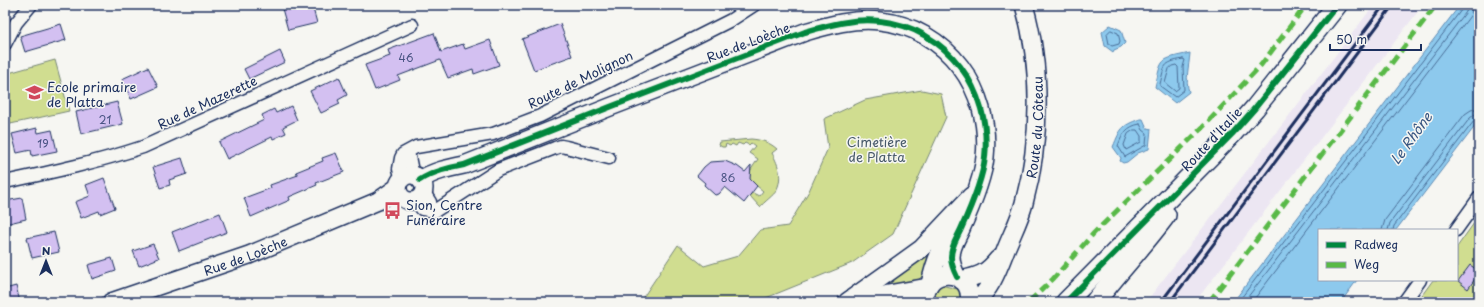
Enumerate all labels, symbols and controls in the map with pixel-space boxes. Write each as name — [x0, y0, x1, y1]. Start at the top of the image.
street label: Rue de Loèche — [704, 17, 792, 67]
scale bar — [1330, 26, 1421, 52]
text: 50 m — [1336, 30, 1367, 48]
street label: Route de Molignon — [524, 45, 636, 113]
house number: 46 — [399, 49, 414, 66]
street label: Rue de Mazerette — [154, 71, 260, 133]
street label: Route du Côteau — [1021, 76, 1047, 180]
place label: Ecole primaire de Platta — [47, 77, 136, 111]
school or university icon: Ecole primaire de Platta — [24, 83, 44, 103]
street label: Route d'Italie — [1176, 103, 1246, 175]
water label: Le Rhône — [1385, 107, 1438, 168]
house number: 21 — [99, 111, 111, 128]
park label: Cimetière de Platta — [847, 132, 907, 166]
house number: 19 — [37, 135, 49, 152]
house number: 86 — [721, 169, 735, 186]
place label: Sion, Centre Funéraire — [406, 195, 482, 229]
bus stop icon: Sion, Centre Funéraire — [383, 201, 403, 221]
legend — [1318, 229, 1458, 281]
street label: Rue de Loèche — [201, 231, 290, 279]
text: Radweg — [1354, 235, 1398, 253]
north arrow — [26, 241, 66, 281]
text: N — [42, 242, 51, 259]
text: Weg — [1354, 255, 1379, 273]

